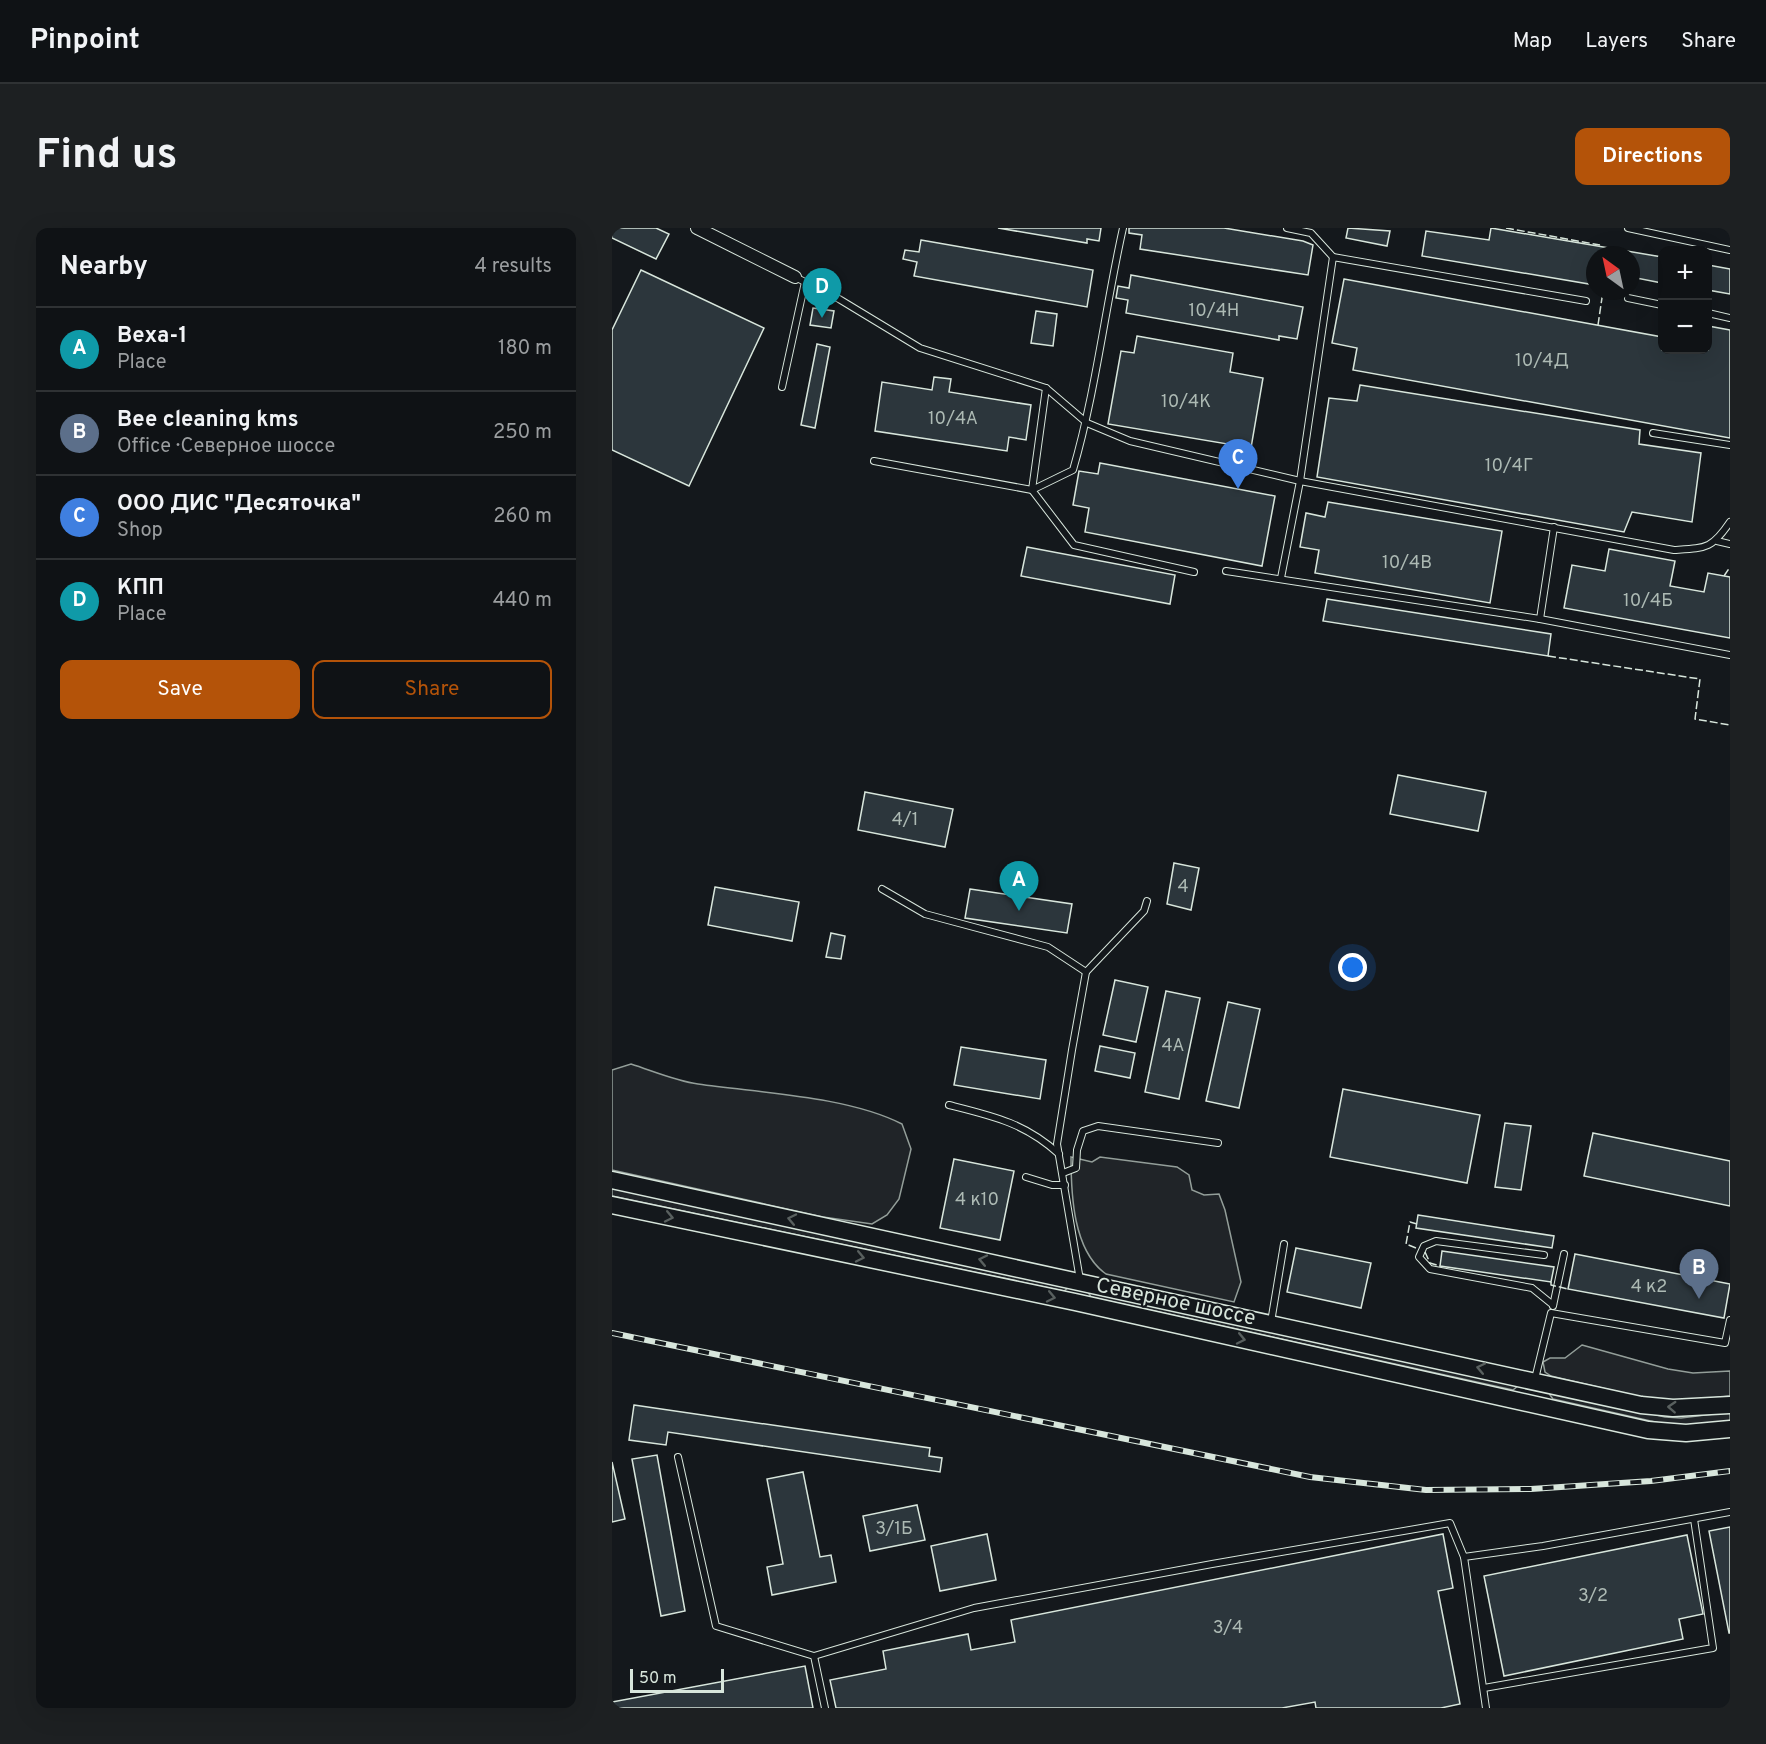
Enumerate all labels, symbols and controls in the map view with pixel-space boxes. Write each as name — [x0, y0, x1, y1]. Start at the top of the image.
text: Pinpoint — [30, 23, 140, 59]
text: Map — [1513, 28, 1552, 55]
text: Layers — [1585, 28, 1648, 55]
text: Share — [1681, 28, 1736, 55]
button: Directions — [1575, 128, 1730, 185]
text: Find us — [36, 130, 177, 183]
north arrow — [1586, 246, 1640, 300]
map controls — [1658, 246, 1712, 354]
button: + — [1658, 246, 1712, 300]
text: Nearby — [60, 251, 148, 284]
text: 4 results — [475, 254, 552, 280]
pin: D — [802, 268, 842, 318]
house number: 10/4Н — [1189, 300, 1239, 323]
button: − — [1658, 300, 1712, 354]
text: Веха-1 — [117, 323, 187, 350]
text: A — [72, 336, 87, 362]
text: 180 m — [498, 336, 552, 362]
text: Place — [117, 350, 167, 376]
house number: 10/4Д — [1515, 350, 1569, 373]
house number: 10/4К — [1161, 391, 1211, 414]
text: Bee cleaning kms — [117, 407, 299, 434]
house number: 10/4А — [928, 408, 978, 431]
text: B — [73, 420, 86, 446]
text: 250 m — [493, 420, 552, 446]
text: Office · Северное шоссе — [117, 434, 335, 460]
pin: C — [1218, 440, 1258, 489]
house number: 10/4Г — [1485, 455, 1533, 478]
text: ООО ДИС "Десяточка" — [117, 491, 361, 518]
text: C — [73, 504, 86, 530]
text: 260 m — [493, 504, 552, 530]
text: Shop — [117, 518, 163, 544]
house number: 10/4В — [1382, 552, 1432, 575]
text: КПП — [117, 575, 164, 602]
text: D — [72, 588, 87, 614]
text: 440 m — [493, 588, 552, 614]
house number: 10/4Б — [1623, 590, 1673, 613]
text: Place — [117, 602, 167, 628]
button: Save — [60, 660, 300, 719]
button: Share — [312, 660, 552, 719]
house number: 4/1 — [892, 809, 918, 832]
pin: A — [1000, 862, 1038, 911]
house number: 4 — [1177, 876, 1189, 899]
your location — [1338, 953, 1367, 982]
house number: 4А — [1161, 1035, 1185, 1058]
house number: 4 к10 — [955, 1189, 999, 1212]
one-way arrow — [664, 1210, 674, 1223]
one-way arrow — [787, 1213, 797, 1226]
one-way arrow — [855, 1250, 865, 1263]
pin: B — [1680, 1250, 1718, 1299]
one-way arrow — [978, 1254, 988, 1267]
street label: Северное шоссе — [1093, 1272, 1258, 1333]
house number: 4 к2 — [1631, 1276, 1667, 1299]
one-way arrow — [1046, 1290, 1056, 1303]
one-way arrow — [1236, 1331, 1246, 1344]
one-way arrow — [1476, 1362, 1486, 1375]
one-way arrow — [1667, 1401, 1676, 1414]
house number: 3/1Б — [875, 1518, 913, 1541]
house number: 3/2 — [1578, 1585, 1608, 1608]
house number: 3/4 — [1213, 1617, 1243, 1640]
scale bar — [630, 1666, 724, 1694]
text: 50 m — [639, 1669, 677, 1689]

